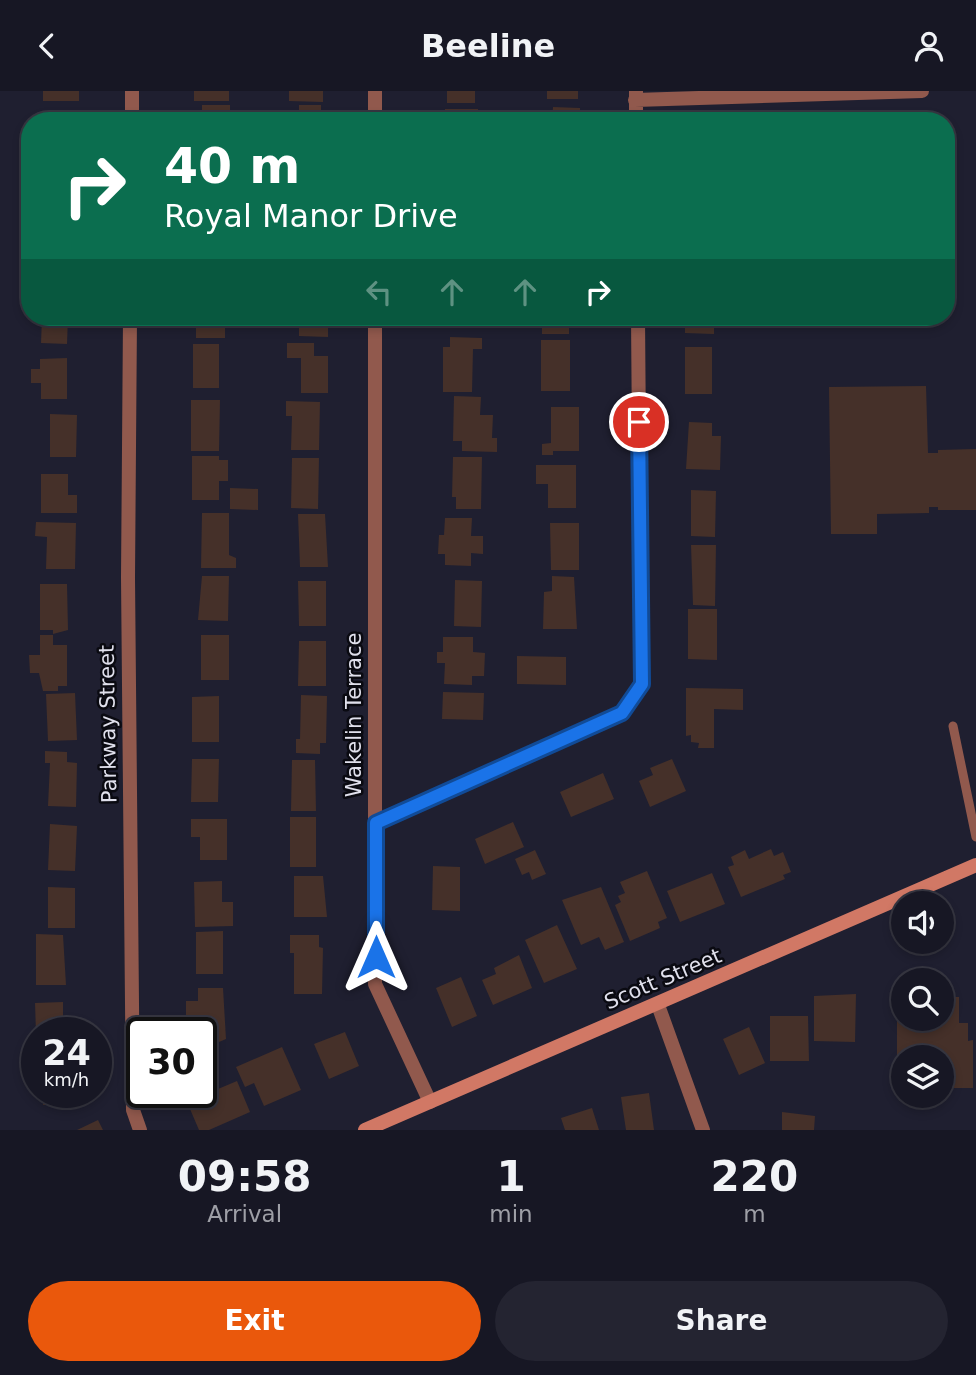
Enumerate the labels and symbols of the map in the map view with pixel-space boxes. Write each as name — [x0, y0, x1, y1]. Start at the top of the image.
pin — [609, 392, 669, 452]
street label: Wakelin Terrace — [342, 633, 366, 797]
street label: Parkway Street — [95, 645, 121, 803]
position arrow — [339, 920, 413, 994]
street label: Scott Street — [601, 944, 725, 1014]
speed limit sign: 30 — [126, 1017, 217, 1108]

